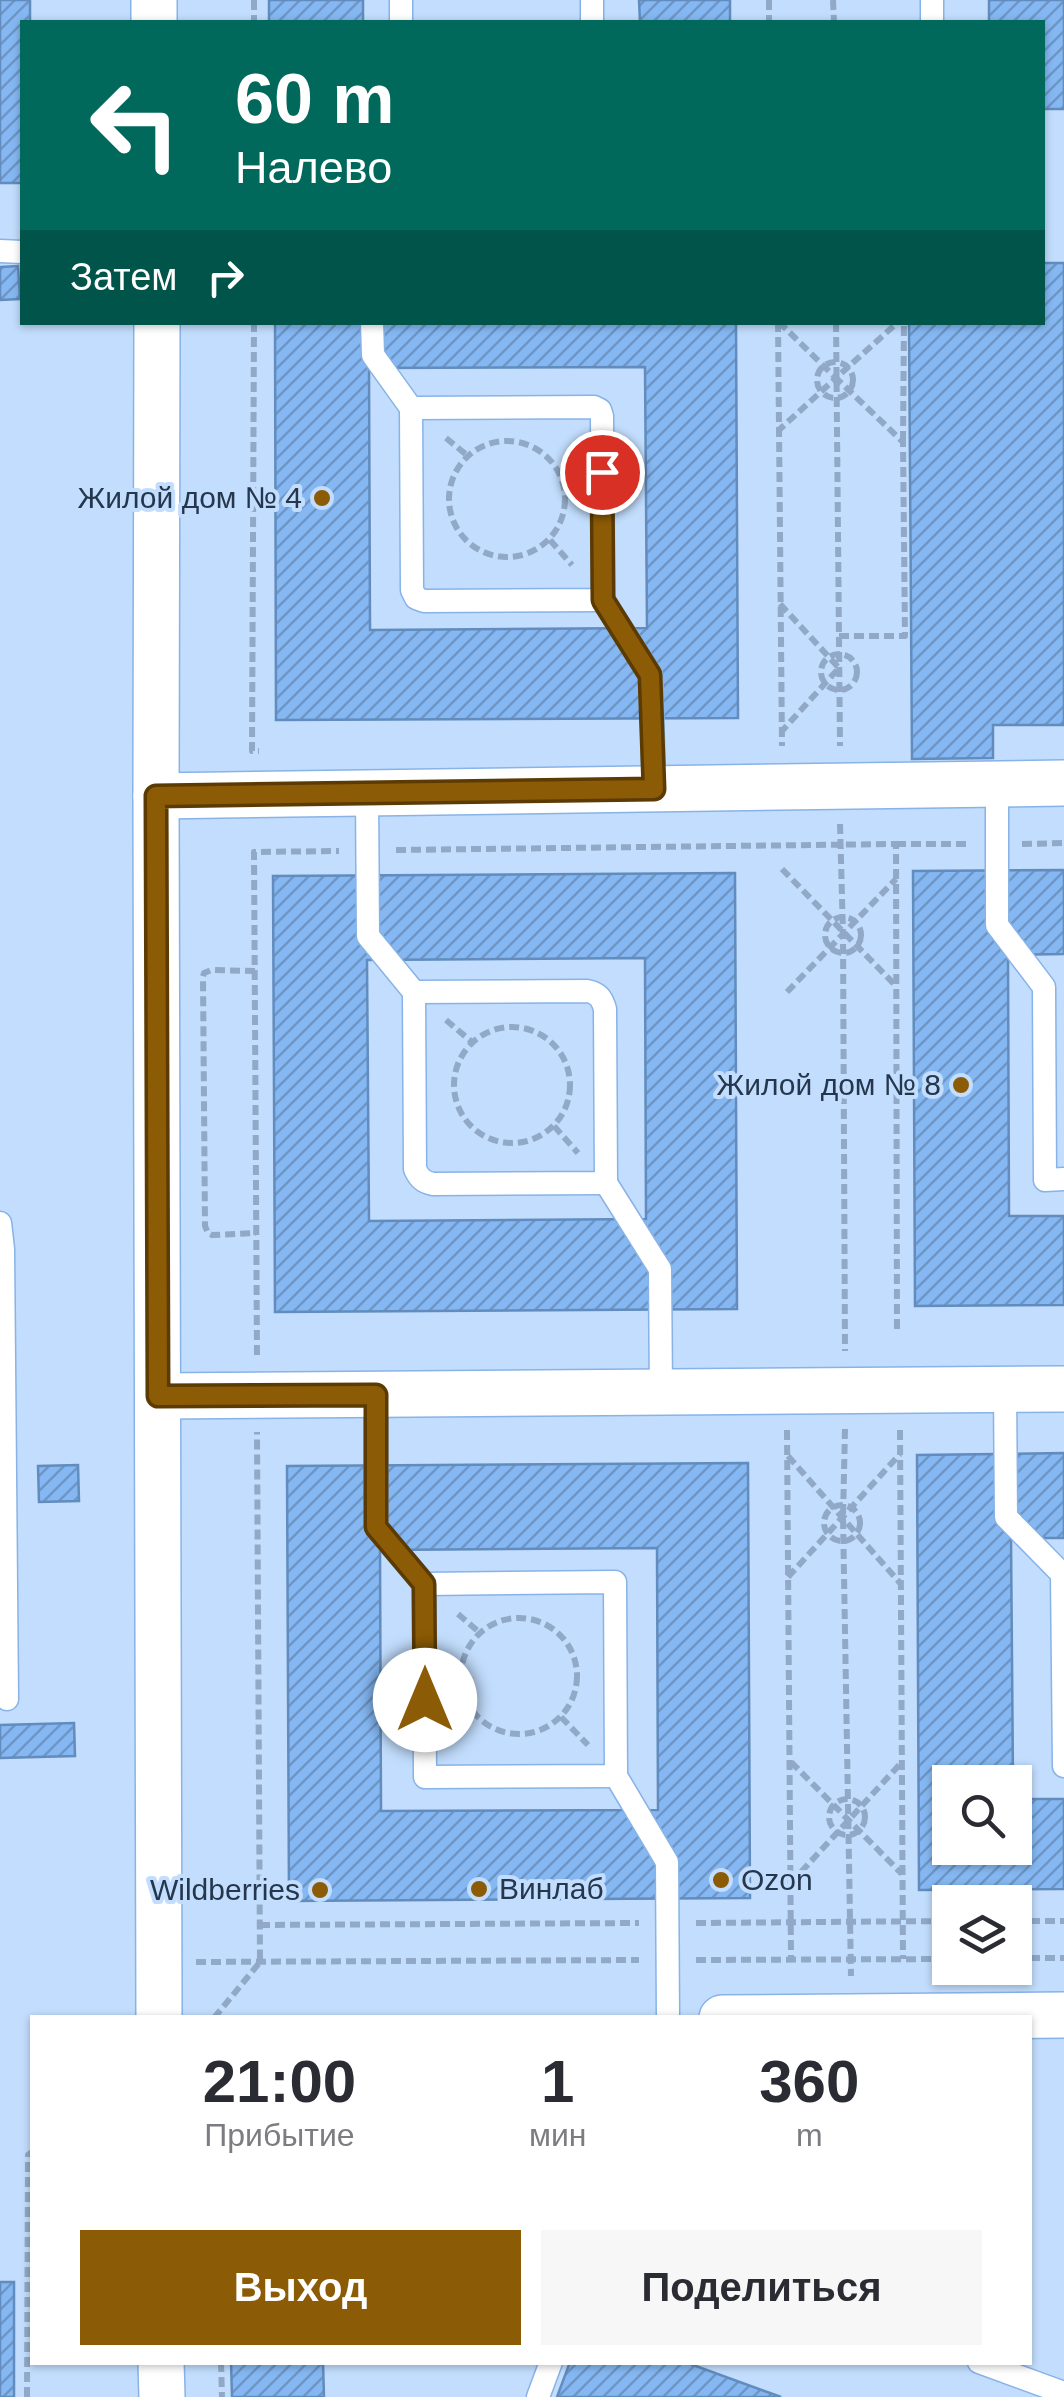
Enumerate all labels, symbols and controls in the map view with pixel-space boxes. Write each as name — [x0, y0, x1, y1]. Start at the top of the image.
icon: left — [70, 60, 200, 190]
text: 60 m — [235, 60, 395, 138]
text: Налево — [235, 142, 392, 193]
icon: right — [198, 250, 253, 305]
text: Затем — [70, 256, 178, 298]
pin — [560, 430, 645, 515]
icon: arrive — [575, 445, 630, 500]
place label: Жилой дом № 4 — [78, 481, 302, 514]
marker: Жилой дом № 4 — [311, 487, 333, 509]
place label: Жилой дом № 8 — [717, 1068, 941, 1101]
marker: Жилой дом № 8 — [950, 1074, 972, 1096]
position arrow — [373, 1648, 477, 1752]
map controls — [932, 1765, 1032, 1985]
button: search — [932, 1765, 1032, 1865]
place label: Ozon — [741, 1863, 813, 1896]
marker: Ozon — [710, 1869, 732, 1891]
place label: Винлаб — [499, 1872, 604, 1905]
place label: Wildberries — [150, 1873, 300, 1906]
marker: Винлаб — [468, 1878, 490, 1900]
marker: Wildberries — [309, 1879, 331, 1901]
button: layers — [932, 1885, 1032, 1985]
text: 21:00 — [203, 2048, 356, 2115]
text: 1 — [541, 2048, 574, 2115]
text: 360 — [759, 2048, 859, 2115]
text: Прибытие — [204, 2117, 355, 2153]
text: мин — [529, 2117, 586, 2153]
text: m — [796, 2117, 823, 2153]
button: Выход — [80, 2230, 521, 2345]
button: Поделиться — [541, 2230, 982, 2345]

